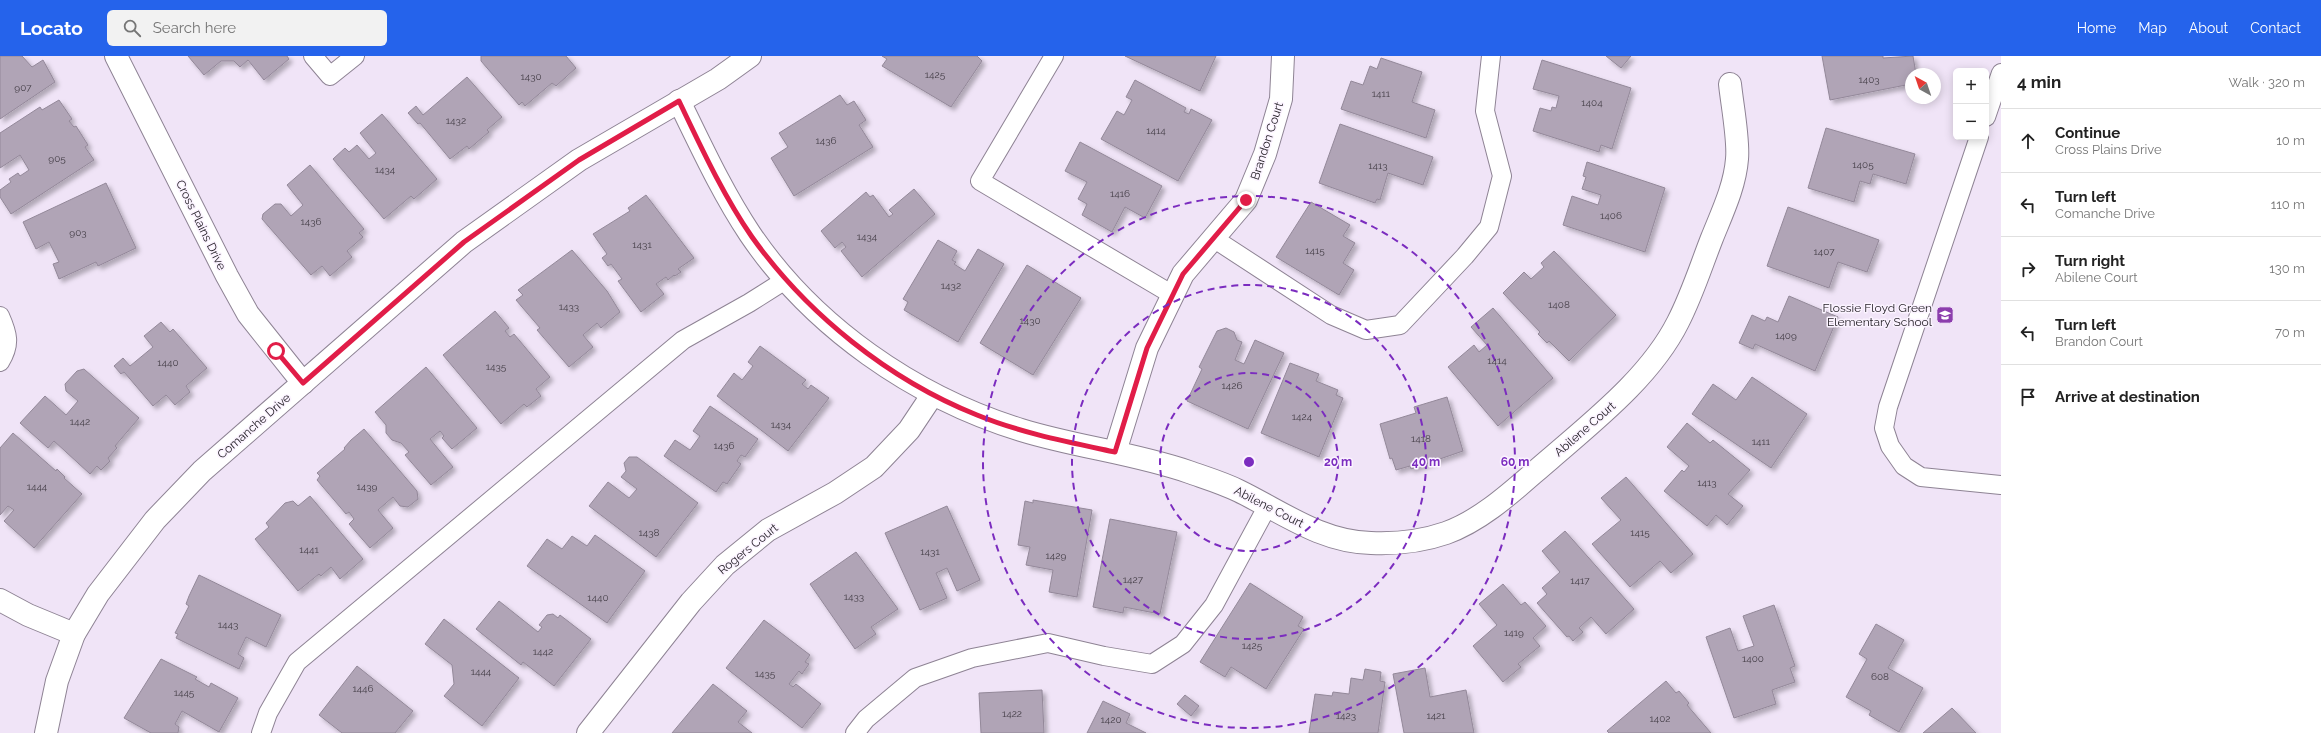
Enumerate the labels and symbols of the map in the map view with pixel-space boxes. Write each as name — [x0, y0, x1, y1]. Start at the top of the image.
north arrow — [1905, 68, 1941, 104]
house number: 1425 — [925, 69, 946, 80]
house number: 1430 — [520, 71, 542, 82]
house number: 1403 — [1858, 74, 1880, 85]
house number: 907 — [14, 82, 32, 93]
house number: 1411 — [1372, 88, 1391, 99]
house number: 1404 — [1581, 97, 1603, 108]
street label: Brandon Court — [1248, 100, 1286, 182]
house number: 1432 — [446, 115, 466, 126]
house number: 1414 — [1146, 125, 1166, 136]
house number: 1436 — [815, 135, 837, 146]
house number: 905 — [48, 153, 66, 164]
house number: 1405 — [1852, 159, 1874, 170]
house number: 1413 — [1368, 160, 1388, 171]
house number: 1434 — [375, 164, 396, 175]
street label: Cross Plains Drive — [173, 178, 229, 272]
house number: 1416 — [1110, 188, 1130, 199]
route end — [1237, 191, 1255, 209]
house number: 1406 — [1600, 210, 1622, 221]
house number: 1436 — [300, 216, 322, 227]
house number: 903 — [69, 227, 87, 238]
house number: 1434 — [857, 231, 878, 242]
house number: 1431 — [632, 239, 652, 250]
house number: 1415 — [1305, 245, 1325, 256]
house number: 1407 — [1813, 246, 1835, 257]
house number: 1432 — [941, 280, 961, 291]
house number: 1408 — [1548, 299, 1570, 310]
house number: 1433 — [559, 301, 579, 312]
place label: Flossie Floyd Green Elementary School — [1822, 301, 1933, 329]
school or university icon: Flossie Floyd Green Elementary School — [1935, 305, 1955, 325]
house number: 1430 — [1019, 315, 1041, 326]
house number: 1409 — [1775, 330, 1797, 341]
route start — [267, 342, 285, 360]
house number: 1414 — [1487, 355, 1507, 366]
house number: 1440 — [157, 357, 179, 368]
house number: 1435 — [486, 361, 507, 372]
house number: 1426 — [1222, 380, 1242, 391]
street label: Comanche Drive — [215, 390, 293, 462]
street label: Abilene Court — [1552, 399, 1618, 459]
house number: 1424 — [1292, 411, 1313, 422]
house number: 1442 — [70, 416, 90, 427]
house number: 1434 — [771, 419, 792, 430]
house number: 1418 — [1411, 433, 1431, 444]
house number: 1411 — [1752, 436, 1771, 447]
house number: 1436 — [713, 440, 735, 451]
centre of rings — [1242, 455, 1256, 469]
text: 20 m — [1324, 455, 1352, 469]
text: 40 m — [1412, 455, 1440, 469]
text: 60 m — [1501, 455, 1529, 469]
house number: 1413 — [1697, 477, 1717, 488]
house number: 1444 — [27, 481, 48, 492]
house number: 1439 — [357, 481, 378, 492]
street label: Abilene Court — [1232, 483, 1306, 531]
street label: Rogers Court — [715, 521, 781, 577]
house number: 1438 — [638, 527, 660, 538]
house number: 1415 — [1630, 527, 1650, 538]
house number: 1441 — [299, 544, 319, 555]
house number: 1431 — [920, 546, 940, 557]
house number: 1429 — [1046, 550, 1067, 561]
house number: 1427 — [1123, 574, 1144, 585]
house number: 1417 — [1570, 575, 1590, 586]
house number: 1433 — [844, 591, 864, 602]
house number: 1440 — [587, 592, 609, 603]
house number: 1443 — [218, 619, 238, 630]
house number: 1419 — [1504, 627, 1524, 638]
house number: 1425 — [1242, 640, 1263, 651]
house number: 1442 — [533, 646, 553, 657]
house number: 1400 — [1742, 653, 1764, 664]
house number: 1444 — [471, 666, 492, 677]
house number: 1435 — [755, 668, 776, 679]
house number: 608 — [1871, 671, 1889, 682]
house number: 1446 — [352, 683, 374, 694]
house number: 1445 — [174, 687, 195, 698]
house number: 1422 — [1002, 708, 1022, 719]
house number: 1423 — [1336, 710, 1356, 721]
house number: 1421 — [1426, 710, 1446, 721]
house number: 1402 — [1649, 713, 1671, 724]
house number: 1420 — [1100, 714, 1122, 725]

